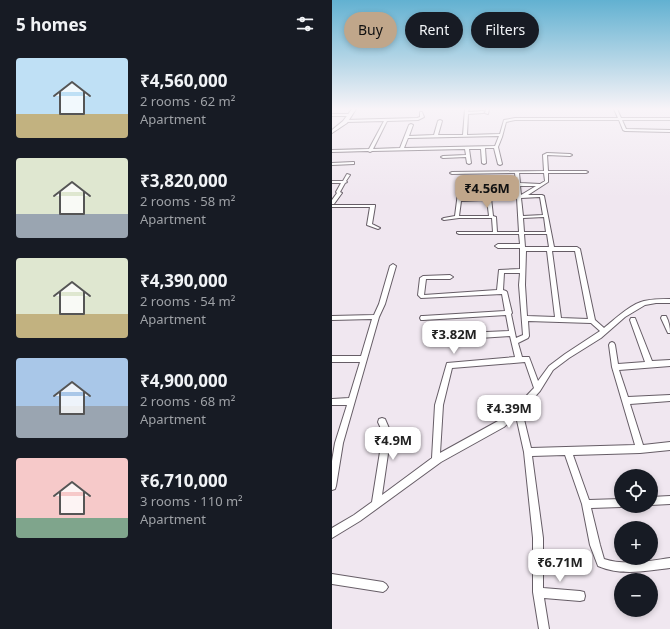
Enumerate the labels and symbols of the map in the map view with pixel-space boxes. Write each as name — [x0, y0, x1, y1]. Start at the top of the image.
pin: ₹4.56M — [454, 175, 520, 209]
pin: ₹3.82M — [421, 321, 487, 355]
pin: ₹4.39M — [476, 395, 542, 429]
pin: ₹4.9M — [365, 427, 421, 461]
pin: ₹6.71M — [527, 549, 593, 583]

